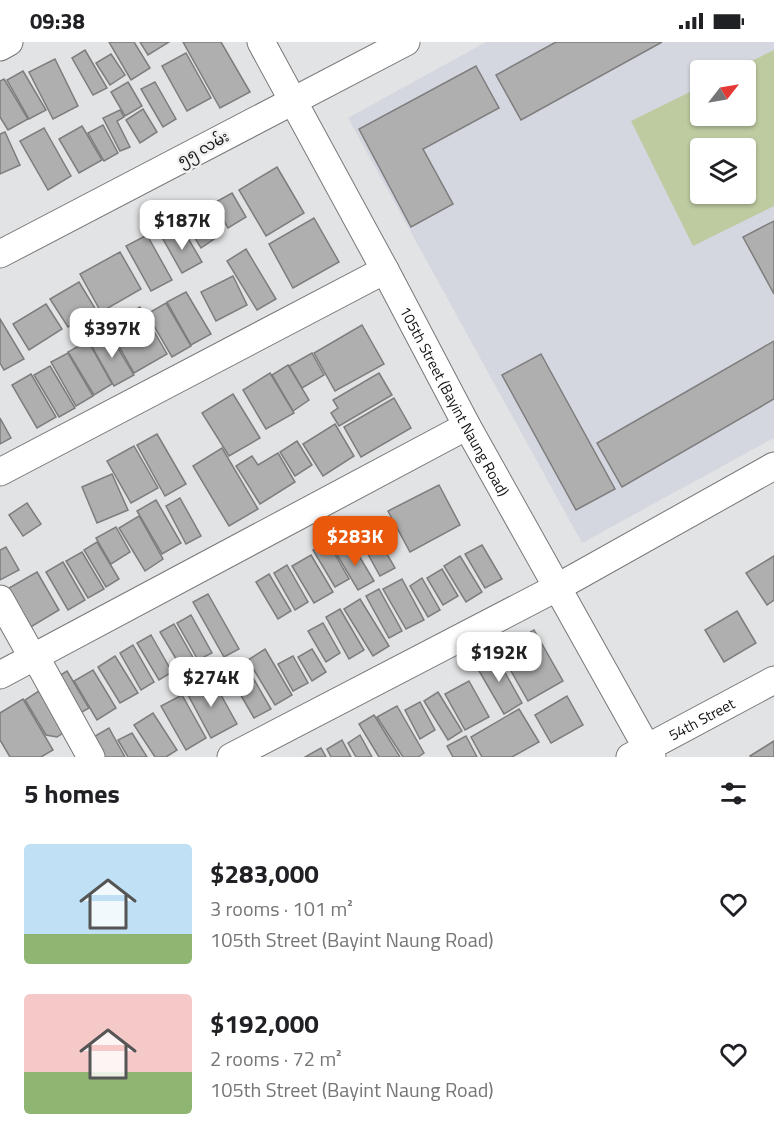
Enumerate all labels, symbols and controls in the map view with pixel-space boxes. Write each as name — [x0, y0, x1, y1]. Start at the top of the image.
text: 09:38 — [30, 4, 85, 38]
north arrow — [690, 60, 756, 126]
map controls — [690, 60, 756, 204]
street label: ၅၅ လမ်း — [173, 125, 233, 172]
button: layers — [690, 138, 756, 204]
pin: $187K — [140, 200, 224, 251]
text: $187K — [154, 204, 210, 235]
street label: 105th Street (Bayint Naung Road) — [394, 302, 515, 500]
pin: $397K — [70, 308, 154, 359]
text: $397K — [84, 312, 140, 343]
pin: $283K — [313, 516, 397, 567]
text: $283K — [327, 520, 383, 551]
pin: $192K — [457, 632, 541, 683]
text: $192K — [471, 636, 527, 667]
pin: $274K — [169, 657, 253, 708]
text: $274K — [183, 661, 239, 692]
street label: 54th Street — [664, 691, 739, 746]
text: 5 homes — [24, 774, 120, 813]
icon: filters — [717, 777, 750, 810]
text: $283,000 — [210, 854, 319, 893]
icon: home — [72, 868, 144, 940]
icon: heart — [717, 888, 750, 921]
text: 3 rooms · 101 m² — [210, 893, 353, 924]
text: 105th Street (Bayint Naung Road) — [210, 924, 494, 955]
text: $192,000 — [210, 1004, 319, 1043]
icon: home — [72, 1018, 144, 1090]
icon: heart — [717, 1038, 750, 1071]
text: 2 rooms · 72 m² — [210, 1043, 342, 1074]
text: 105th Street (Bayint Naung Road) — [210, 1074, 494, 1105]

